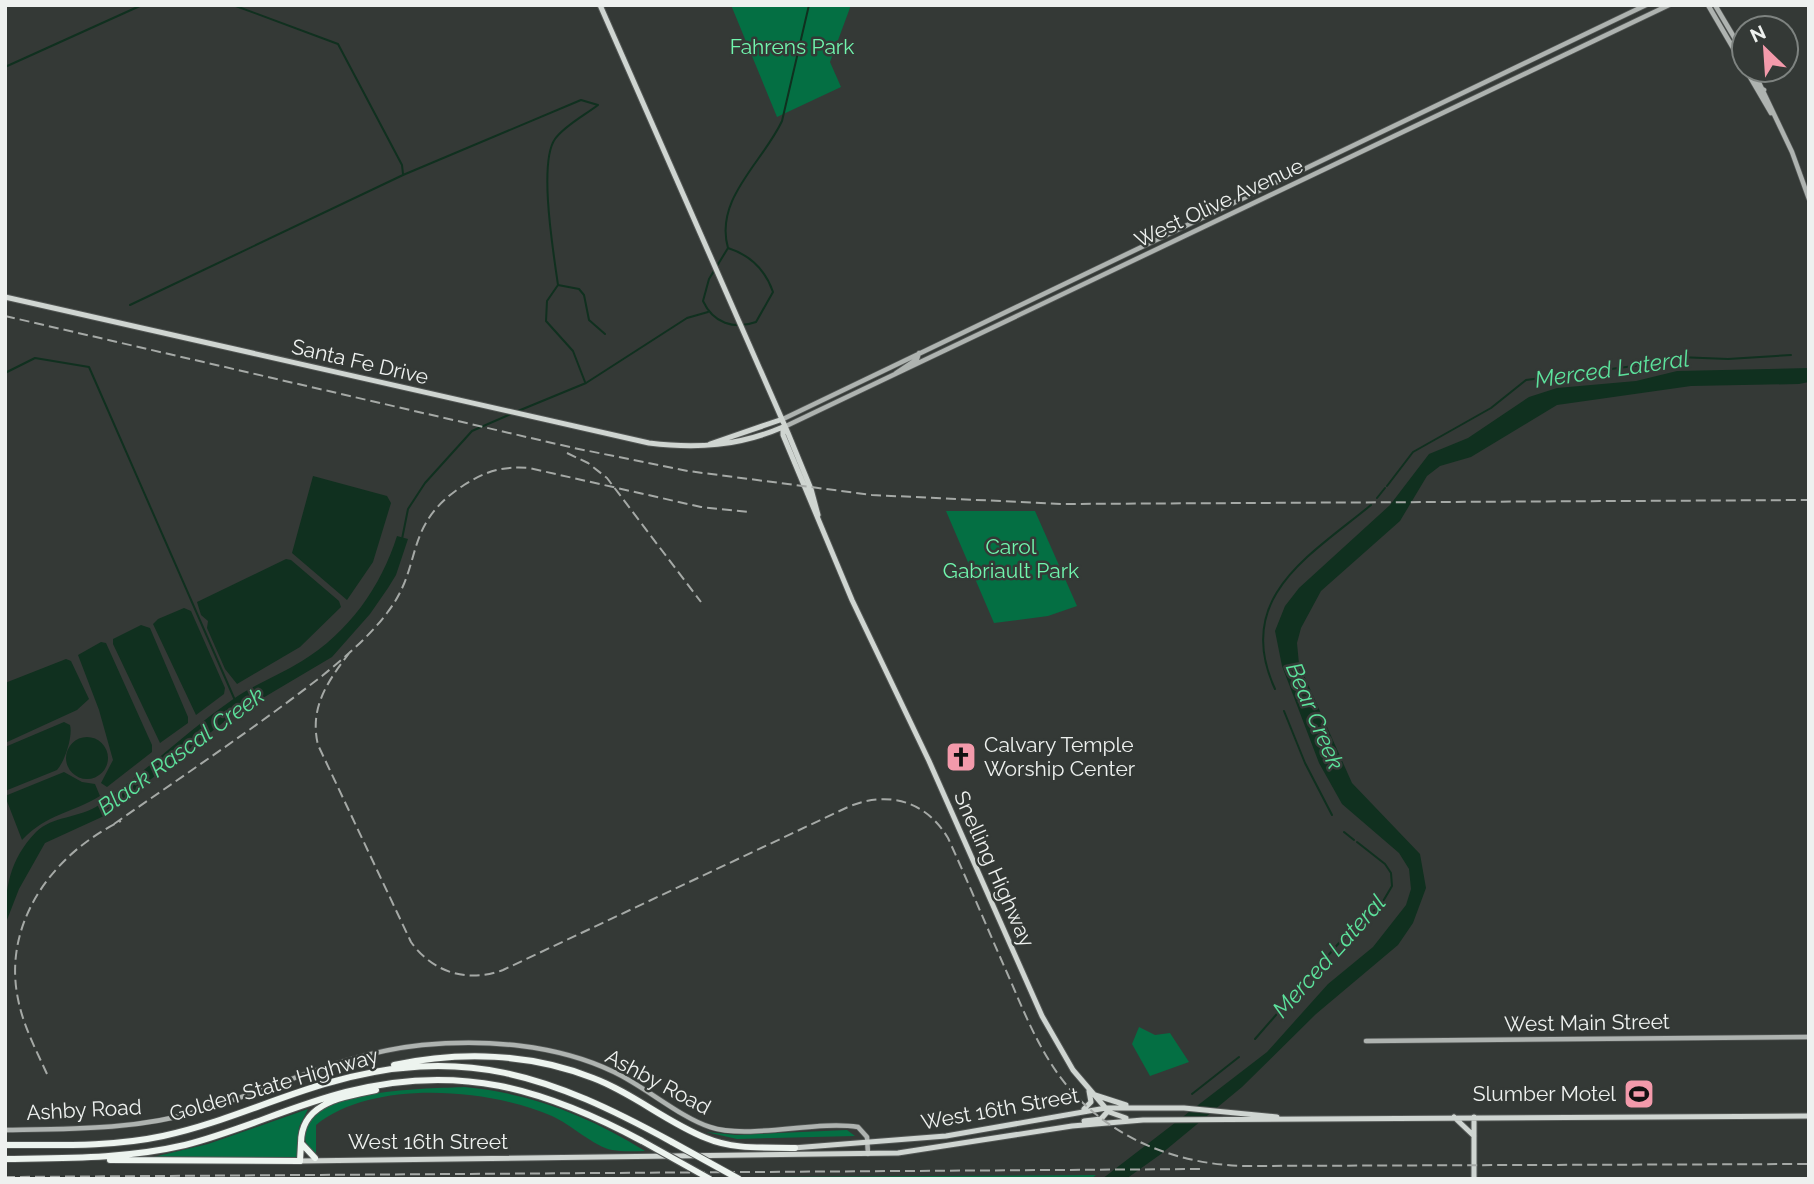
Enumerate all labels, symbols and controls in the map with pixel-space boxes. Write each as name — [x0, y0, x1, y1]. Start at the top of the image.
north arrow — [1730, 14, 1800, 84]
text: N — [1747, 21, 1769, 47]
park label: Fahrens Park — [730, 34, 854, 59]
street label: West Olive Avenue — [1131, 153, 1307, 253]
street label: Santa Fe Drive — [289, 334, 431, 389]
water label: Merced Lateral — [1533, 344, 1691, 393]
park label: Carol Gabriault Park — [943, 534, 1079, 583]
water label: Bear Creek — [1281, 658, 1350, 773]
water label: Black Rascal Creek — [92, 681, 270, 820]
place label: Calvary Temple Worship Center — [984, 732, 1136, 781]
church icon: Calvary Temple Worship Center — [944, 740, 978, 774]
street label: Snelling Highway — [949, 787, 1040, 951]
water label: Merced Lateral — [1266, 889, 1391, 1023]
street label: West Main Street — [1504, 1009, 1670, 1036]
street label: Golden State Highway — [167, 1043, 381, 1126]
street label: Ashby Road — [601, 1043, 715, 1120]
sports icon: Slumber Motel — [1622, 1077, 1656, 1111]
place label: Slumber Motel — [1473, 1081, 1616, 1106]
street label: West 16th Street — [919, 1082, 1081, 1135]
street label: Ashby Road — [26, 1094, 142, 1125]
street label: West 16th Street — [348, 1129, 508, 1154]

